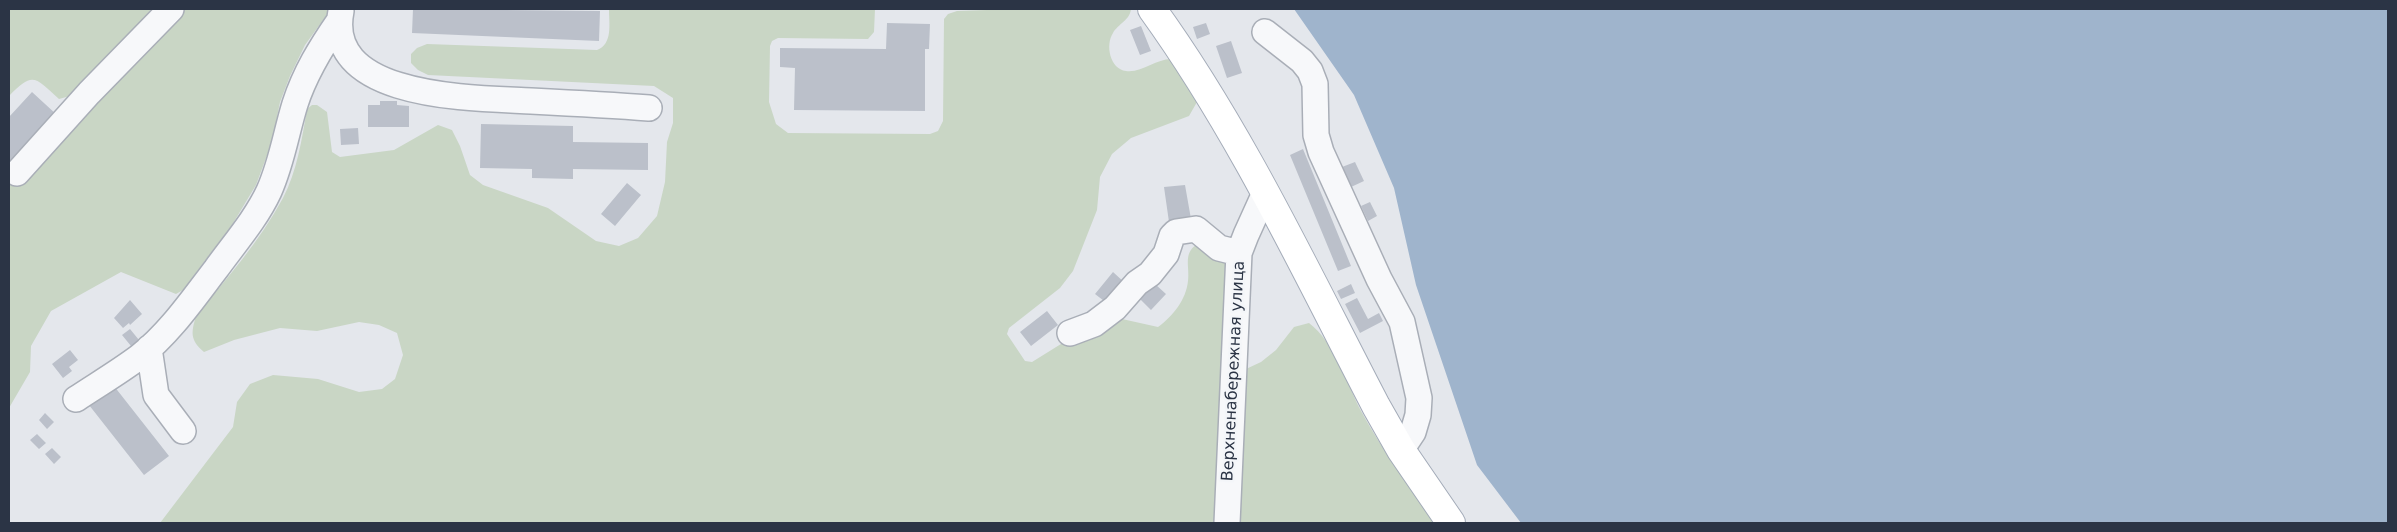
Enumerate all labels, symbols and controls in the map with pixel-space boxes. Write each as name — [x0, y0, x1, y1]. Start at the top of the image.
street label: Верхненабережная улица — [1219, 260, 1249, 482]

